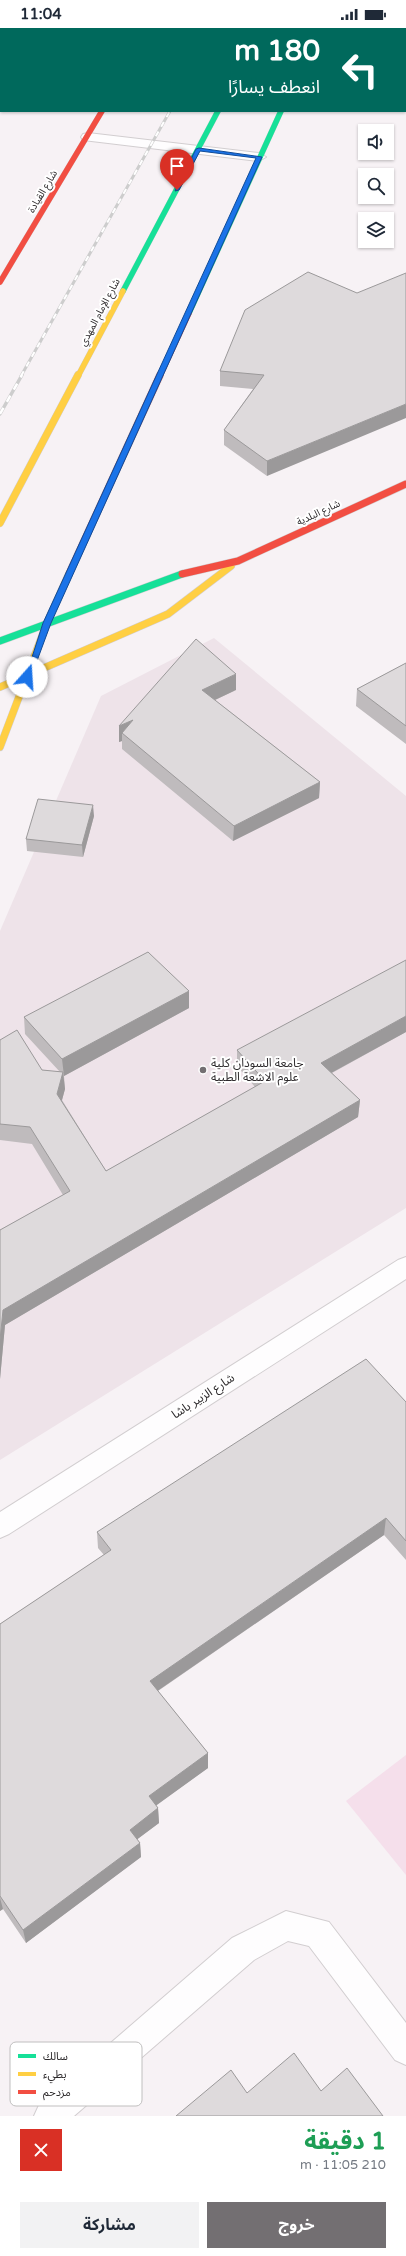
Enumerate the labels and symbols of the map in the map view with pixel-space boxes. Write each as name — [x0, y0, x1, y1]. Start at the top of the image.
pin — [160, 149, 194, 190]
street label: شارع القيادة — [25, 168, 61, 215]
street label: شارع الإمام المهدي — [77, 277, 125, 349]
street label: شارع البلدية — [295, 498, 343, 529]
position arrow — [6, 656, 48, 698]
place label: جامعة السودان كلية علوم الاشعة الطبية — [211, 1056, 304, 1086]
marker: جامعة السودان كلية علوم الاشعة الطبية — [198, 1065, 208, 1075]
street label: شارع الزبير باشا — [169, 1371, 238, 1423]
legend — [10, 2042, 142, 2106]
text: سالك — [43, 2050, 68, 2063]
text: بطيء — [43, 2068, 66, 2084]
text: مزدحم — [43, 2086, 71, 2101]

